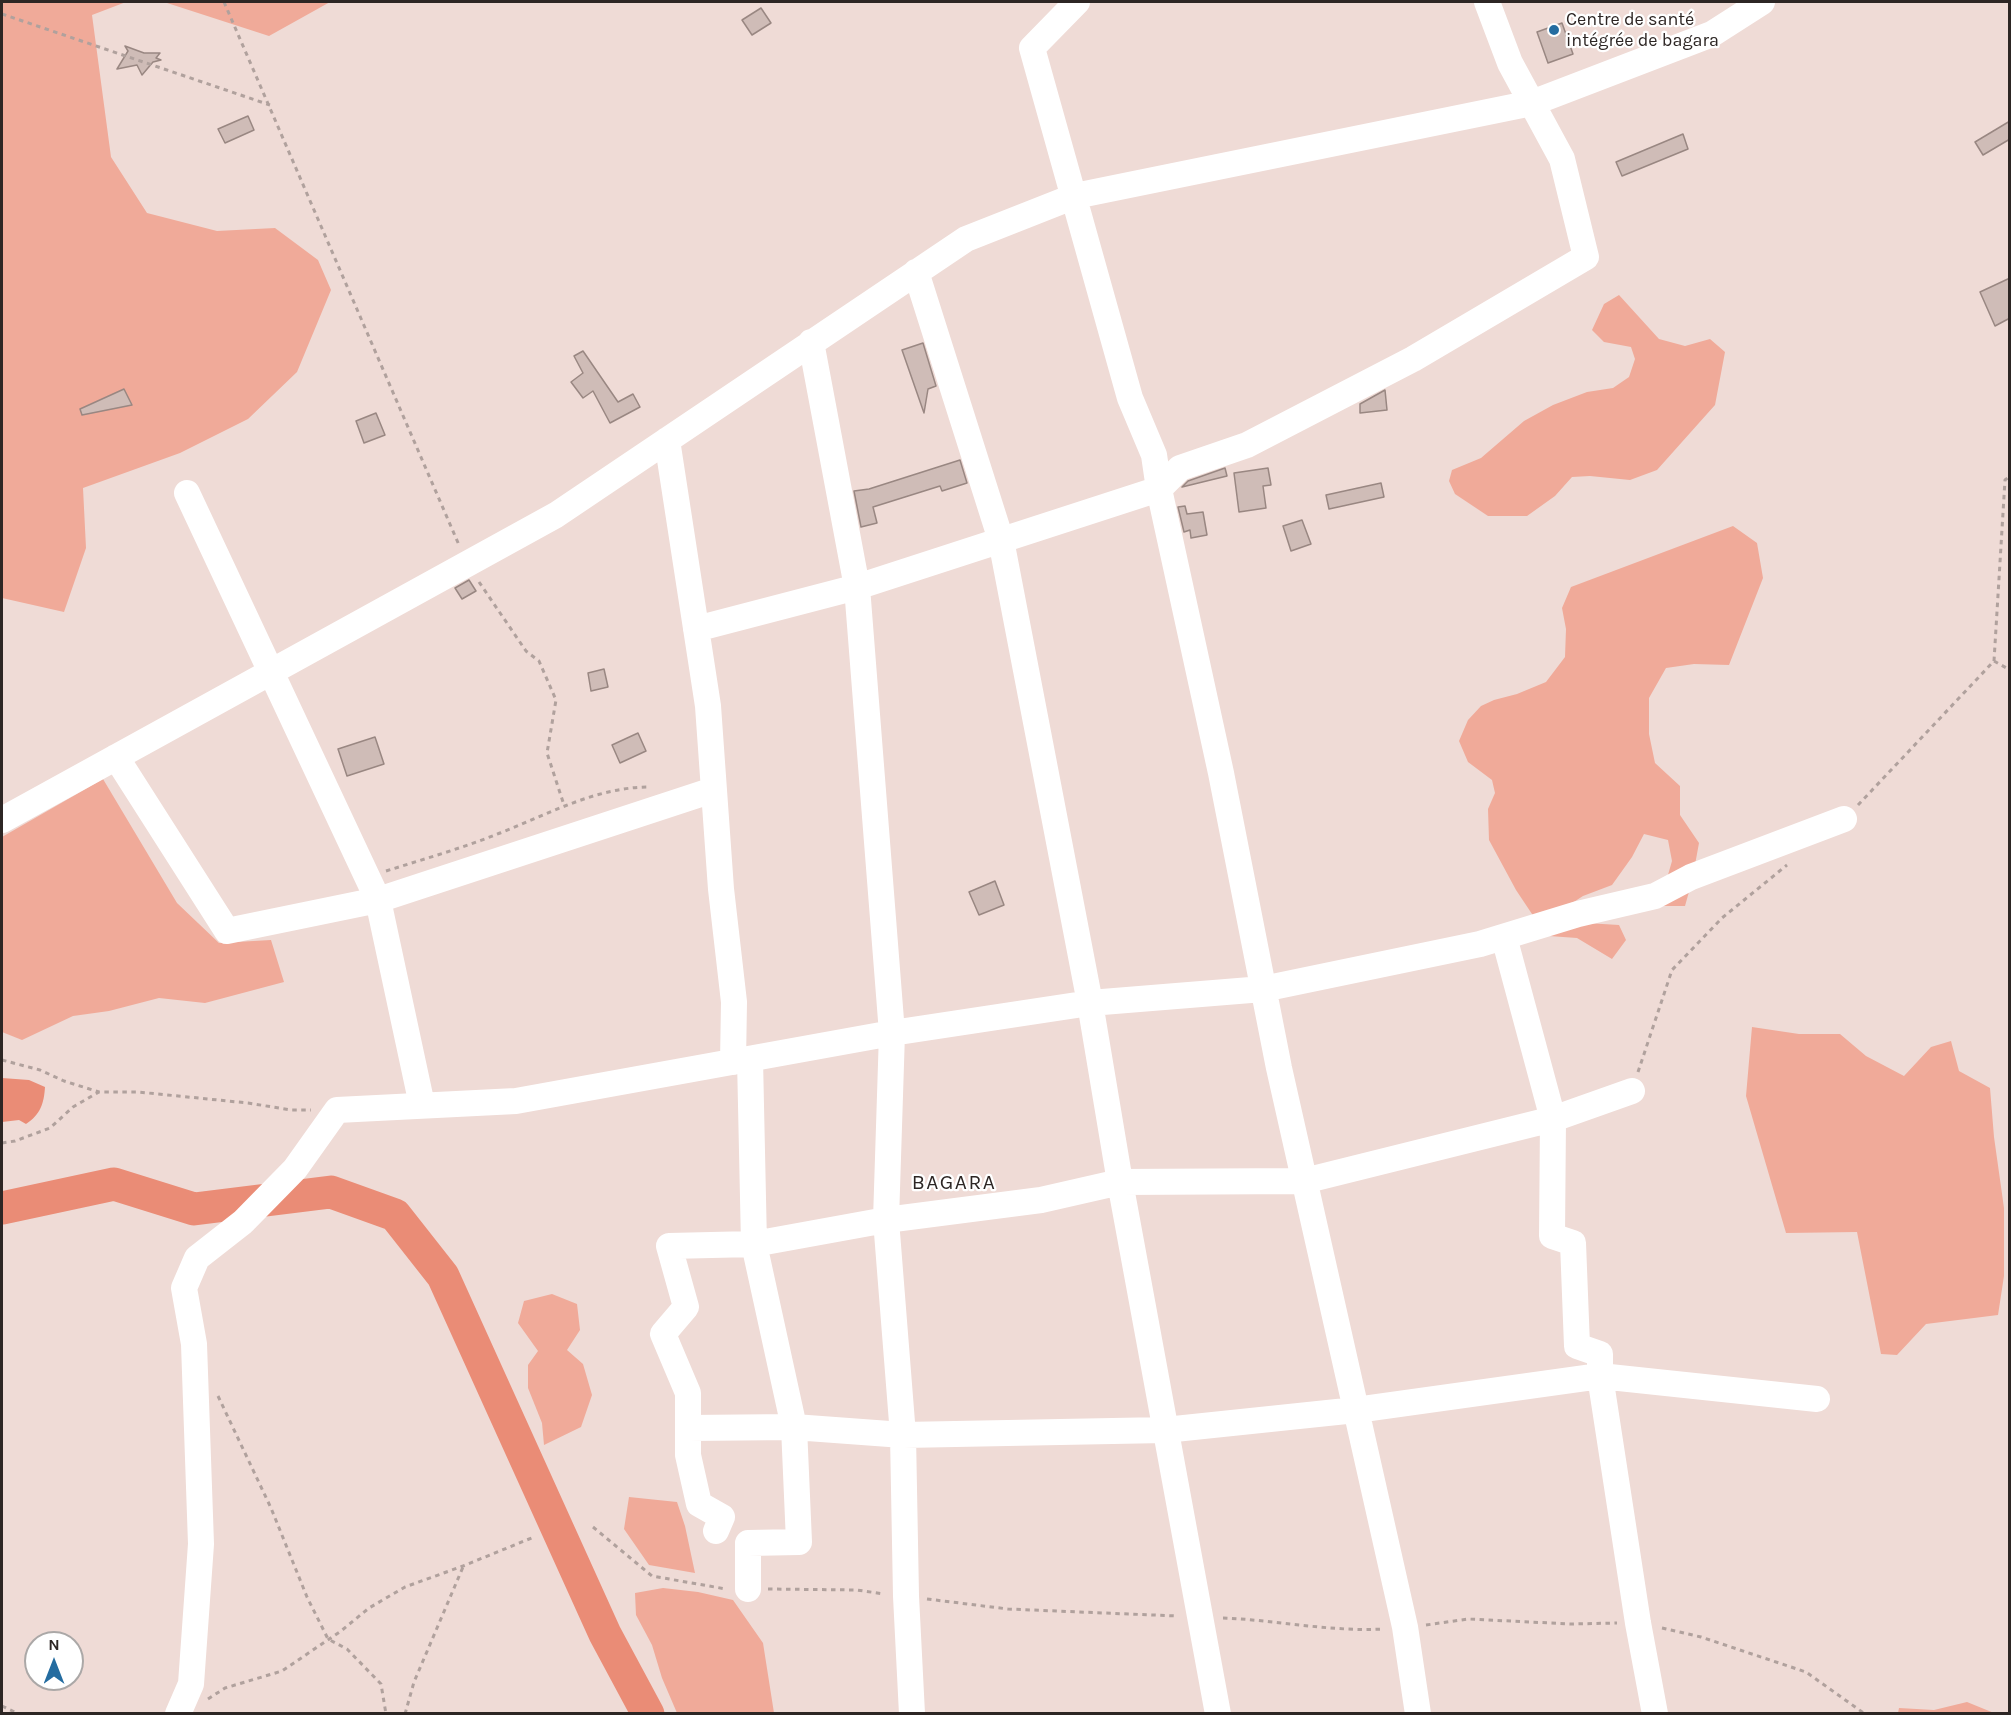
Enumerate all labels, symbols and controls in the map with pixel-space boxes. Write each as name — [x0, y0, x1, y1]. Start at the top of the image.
place label: Centre de santé intégrée de bagara — [1566, 9, 1719, 52]
marker: Centre de santé intégrée de bagara — [1547, 23, 1561, 37]
district label: BAGARA — [912, 1170, 996, 1196]
north arrow — [24, 1631, 84, 1691]
text: N — [48, 1635, 60, 1654]

